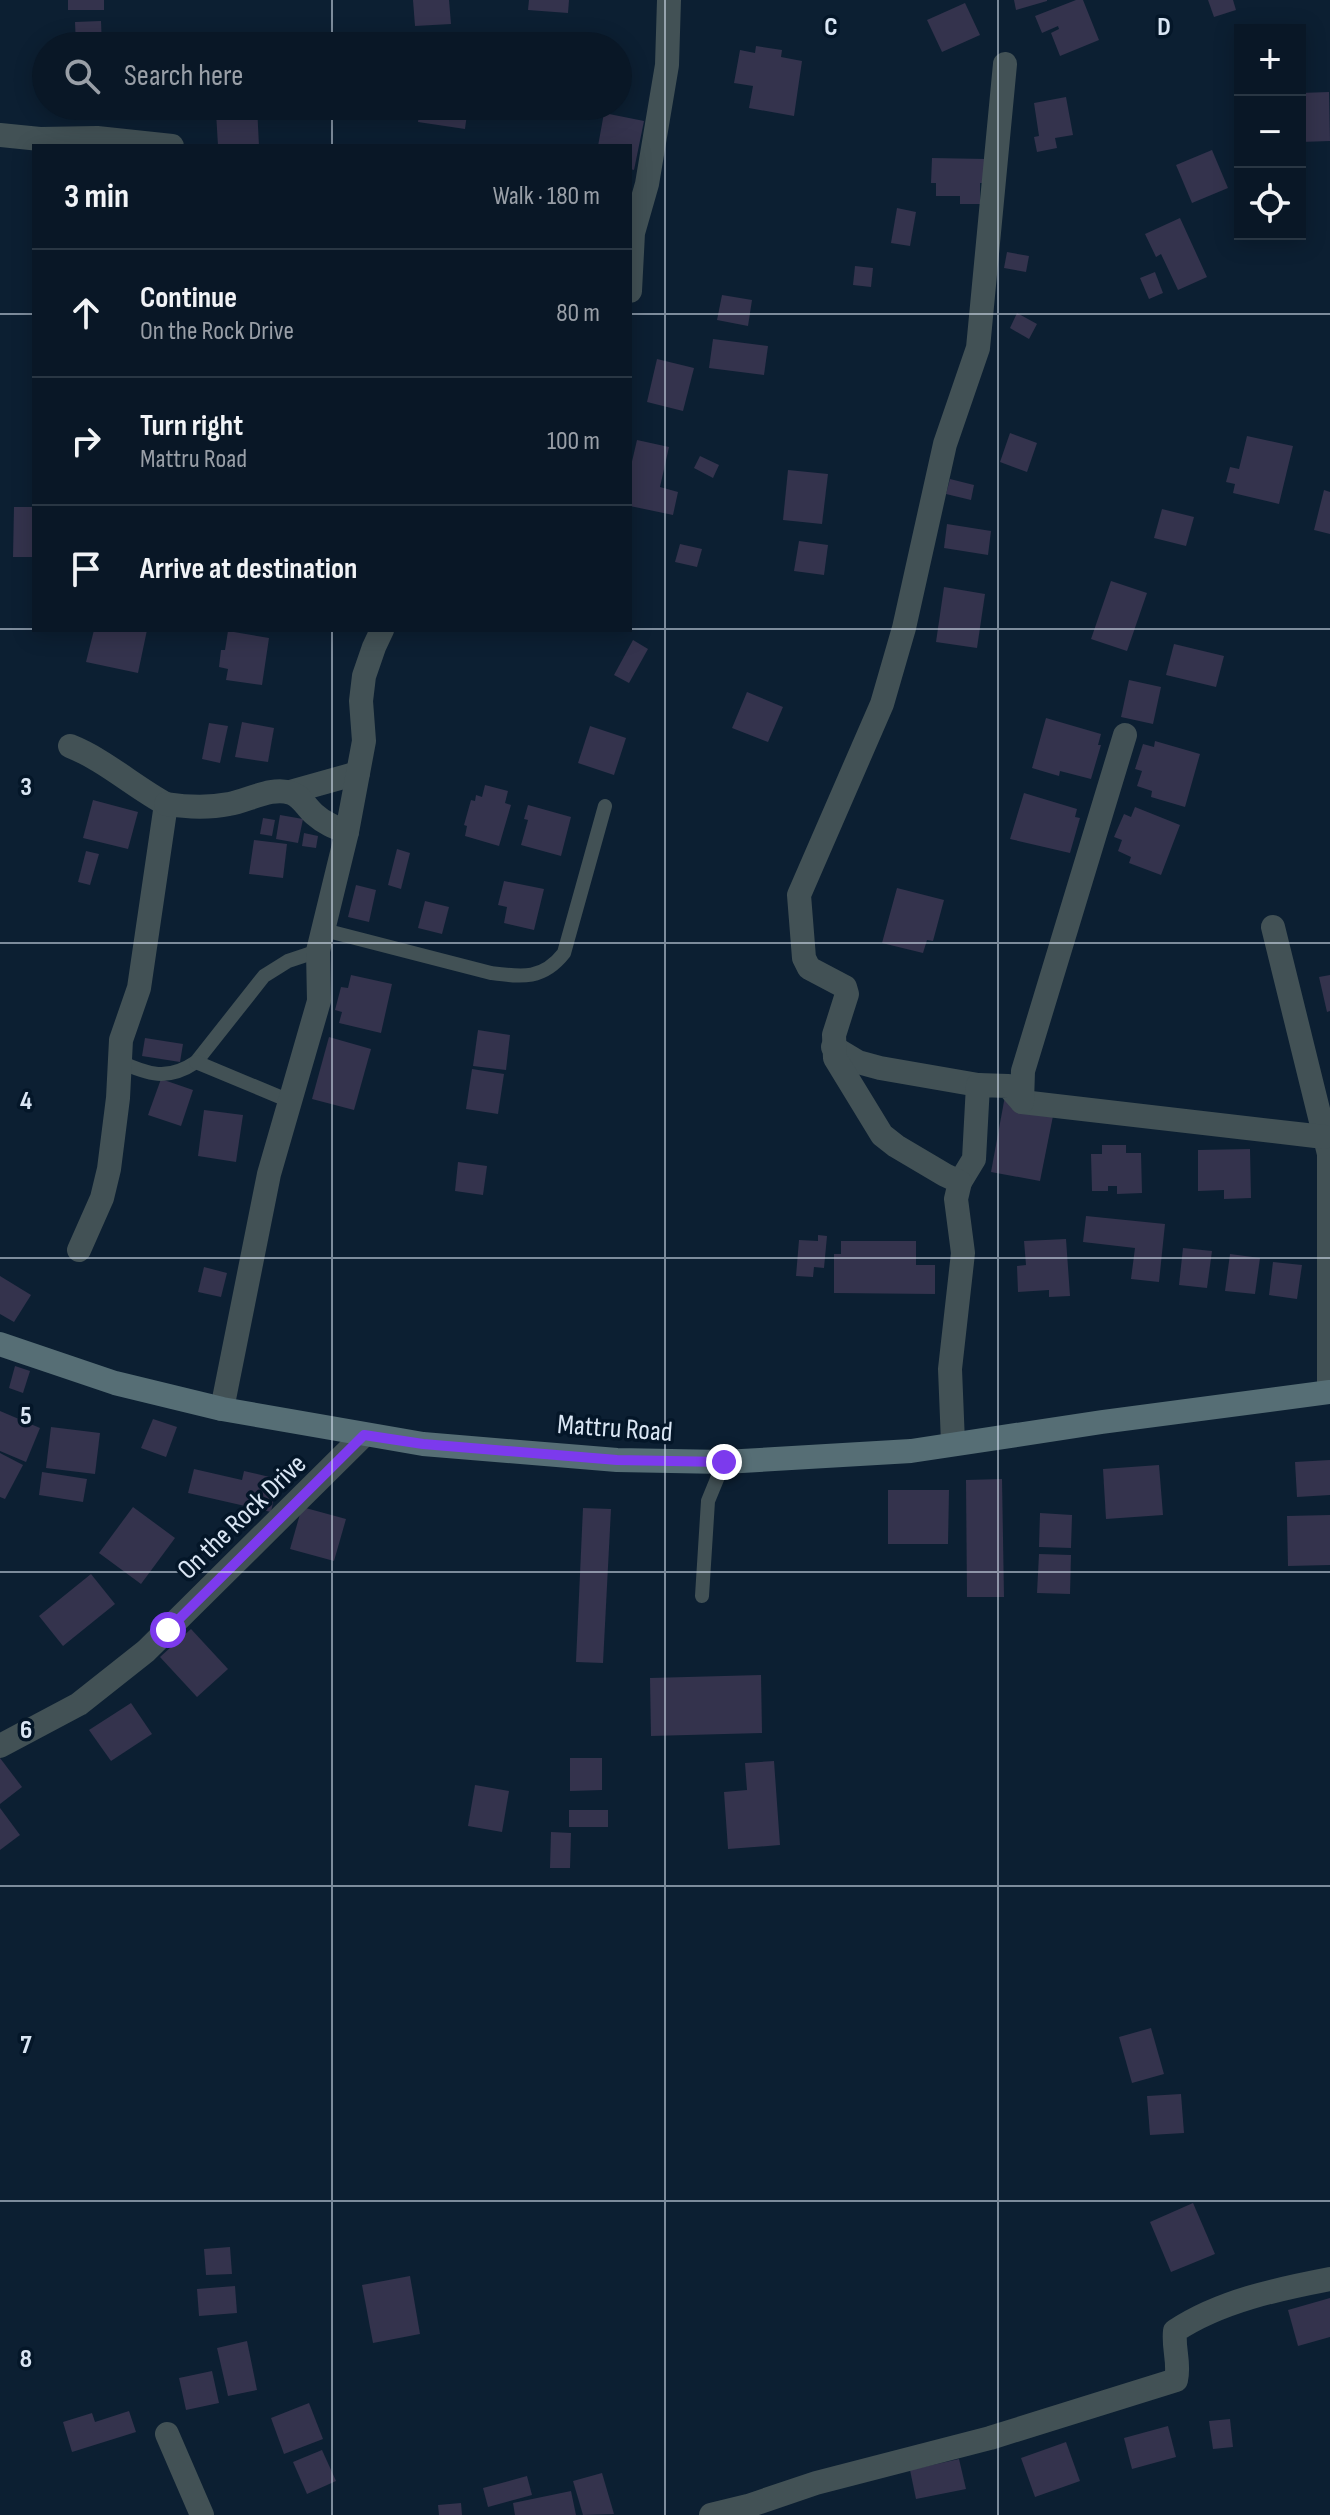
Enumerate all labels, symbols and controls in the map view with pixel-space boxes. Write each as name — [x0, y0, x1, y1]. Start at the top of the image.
text: C — [824, 12, 838, 43]
text: D — [1157, 12, 1171, 43]
map controls — [1234, 24, 1306, 240]
button: + — [1234, 24, 1306, 96]
search box — [32, 32, 632, 120]
icon: search — [60, 54, 104, 98]
text: Search here — [124, 58, 243, 94]
button: − — [1234, 96, 1306, 168]
button: locate — [1234, 168, 1306, 240]
text: 3 min — [64, 176, 129, 217]
text: Walk · 180 m — [493, 181, 600, 212]
text: Continue — [140, 280, 237, 316]
icon: ahead — [64, 291, 108, 335]
text: 80 m — [556, 298, 600, 329]
text: On the Rock Drive — [140, 316, 294, 347]
text: Turn right — [140, 408, 243, 444]
icon: right — [64, 419, 108, 463]
text: 100 m — [547, 426, 600, 457]
text: Mattru Road — [140, 444, 247, 475]
icon: arrive — [64, 547, 108, 591]
text: Arrive at destination — [140, 551, 357, 587]
text: 3 — [20, 772, 32, 803]
text: 4 — [20, 1086, 32, 1117]
text: 5 — [20, 1401, 32, 1432]
street label: Mattru Road — [556, 1408, 674, 1449]
route end — [706, 1444, 742, 1480]
street label: On the Rock Drive — [171, 1448, 313, 1587]
route start — [150, 1612, 186, 1648]
text: 6 — [20, 1715, 32, 1746]
text: 7 — [20, 2030, 32, 2061]
text: 8 — [20, 2344, 32, 2375]

